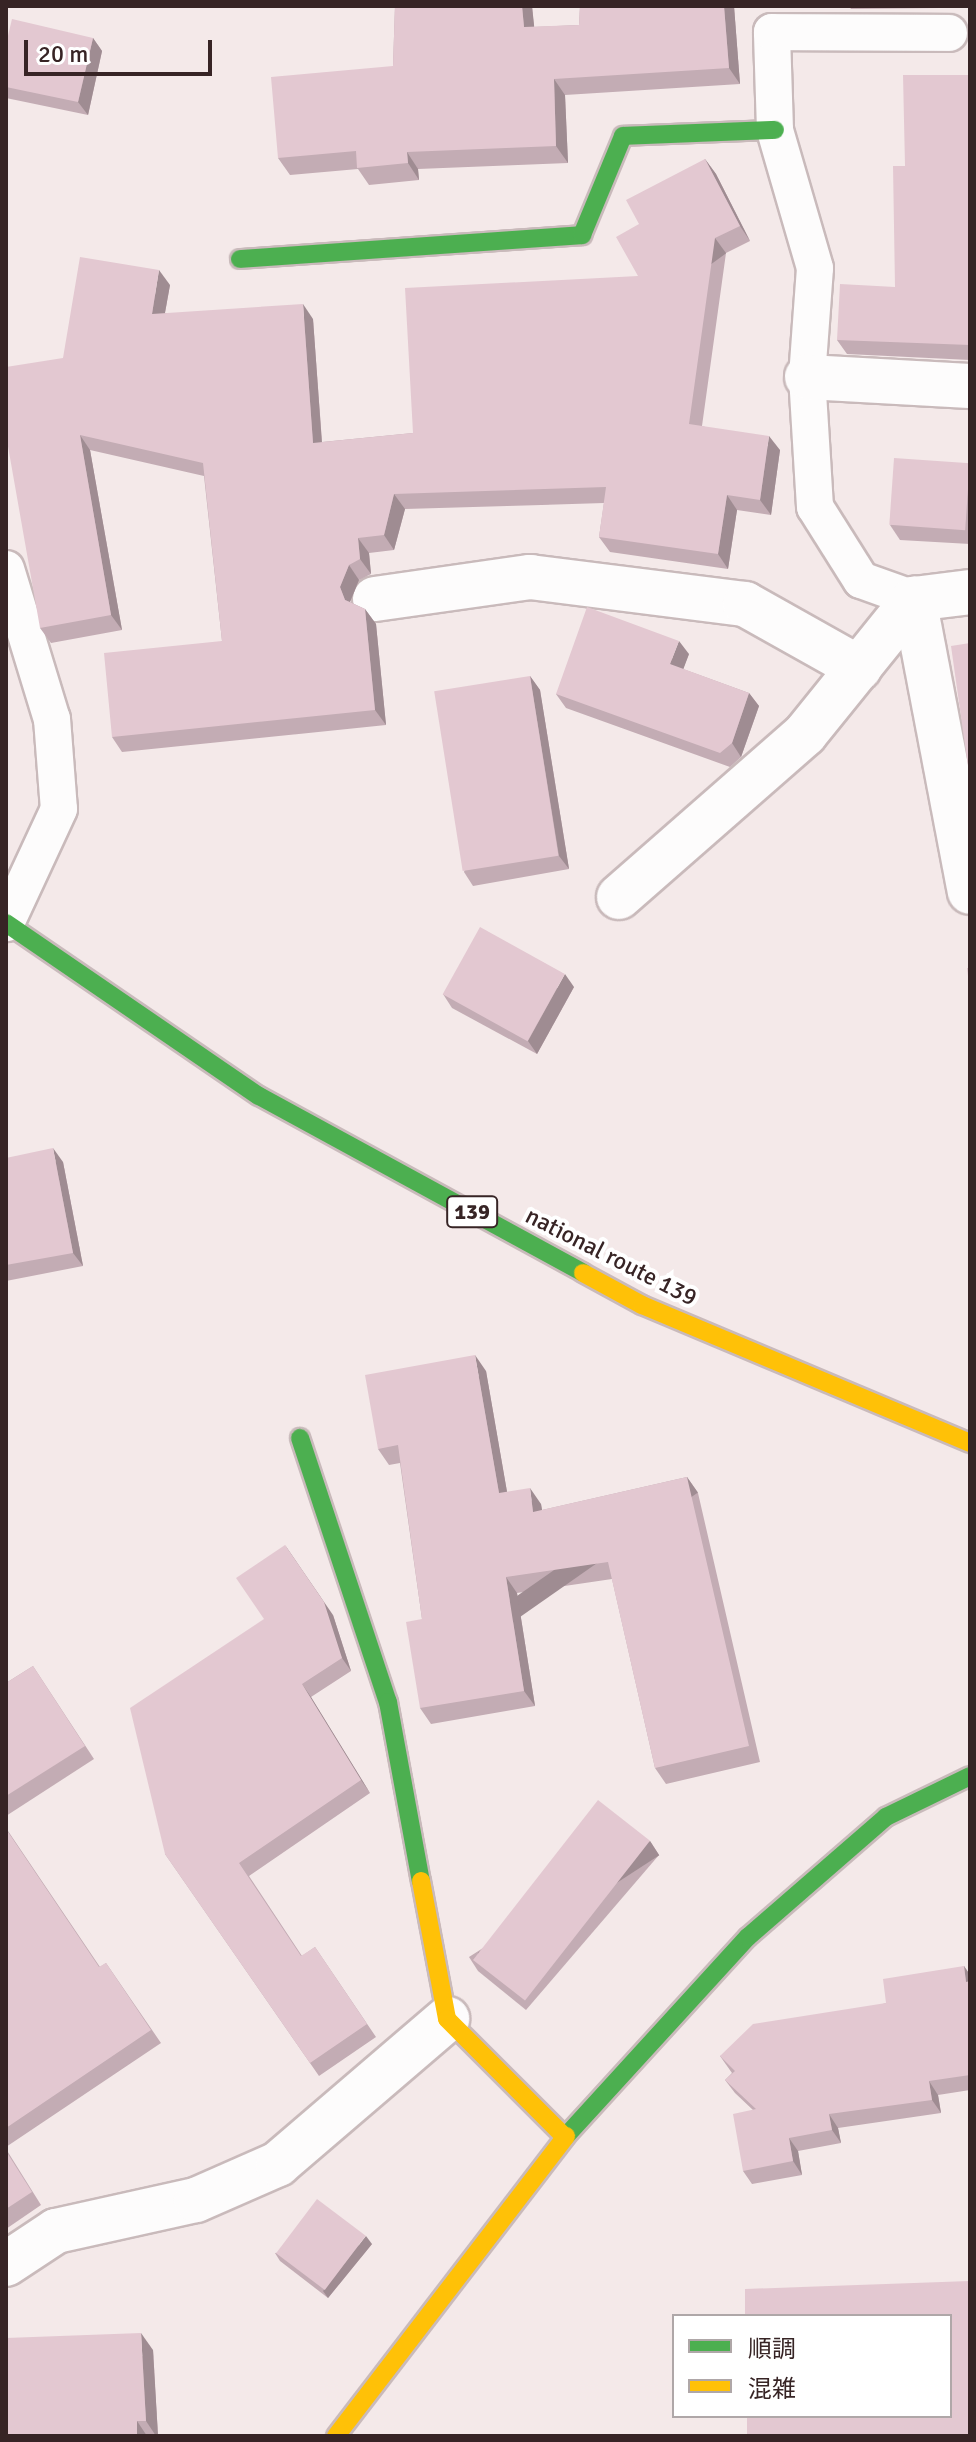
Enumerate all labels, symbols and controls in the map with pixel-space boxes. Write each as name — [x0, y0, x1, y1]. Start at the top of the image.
scale bar — [28, 24, 216, 74]
text: 20 m — [38, 39, 88, 69]
road number: 139 — [446, 1194, 498, 1230]
street label: national route 139 — [520, 1201, 702, 1313]
legend — [672, 2314, 952, 2418]
text: 順調 — [748, 2334, 796, 2364]
text: 混雑 — [748, 2374, 796, 2404]

